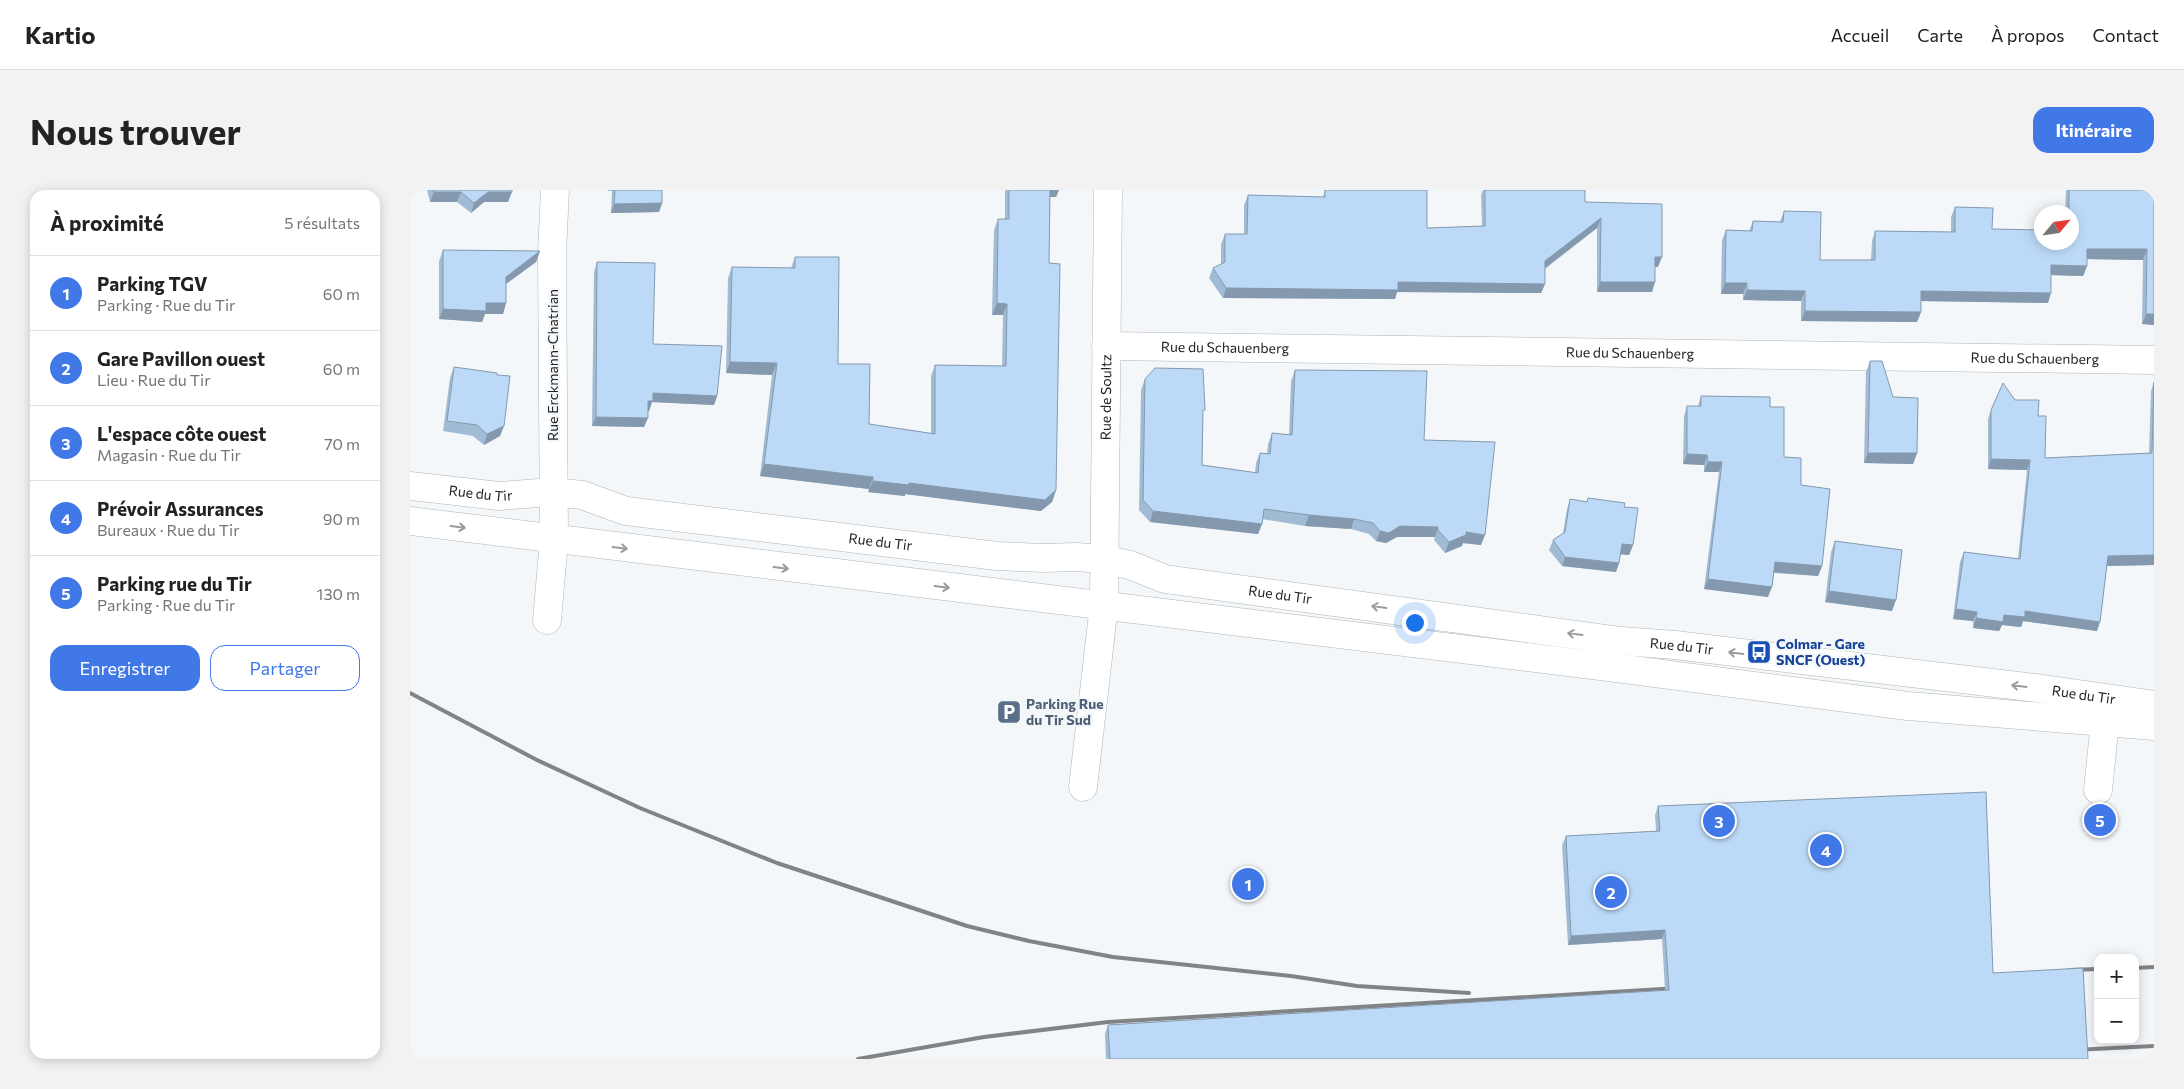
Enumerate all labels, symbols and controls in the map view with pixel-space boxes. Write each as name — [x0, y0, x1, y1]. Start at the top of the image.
text: Kartio — [25, 20, 95, 49]
text: Accueil — [1831, 24, 1889, 46]
text: Carte — [1917, 24, 1963, 46]
text: À propos — [1991, 24, 2065, 46]
text: Contact — [2093, 24, 2159, 46]
button: Itinéraire — [2033, 107, 2154, 153]
text: Nous trouver — [30, 109, 241, 152]
north arrow — [2034, 205, 2079, 250]
text: À proximité — [50, 210, 164, 235]
text: 5 résultats — [284, 213, 360, 232]
text: Parking TGV — [97, 272, 208, 295]
text: 1 — [62, 284, 70, 303]
text: 60 m — [323, 284, 360, 303]
street label: Rue Erckmann-Chatrian — [544, 289, 561, 441]
text: Parking · Rue du Tir — [97, 295, 235, 314]
street label: Rue du Schauenberg — [1161, 338, 1290, 356]
street label: Rue du Schauenberg — [1566, 343, 1695, 362]
text: Gare Pavillon ouest — [97, 347, 265, 370]
street label: Rue du Schauenberg — [1971, 349, 2100, 367]
street label: Rue de Soultz — [1097, 354, 1114, 440]
text: 2 — [61, 359, 71, 378]
text: 60 m — [323, 359, 360, 378]
text: Lieu · Rue du Tir — [97, 370, 211, 389]
text: L'espace côte ouest — [97, 422, 266, 445]
text: 3 — [61, 434, 71, 453]
text: 70 m — [324, 434, 360, 453]
text: Magasin · Rue du Tir — [97, 445, 241, 464]
street label: Rue du Tir — [448, 481, 513, 504]
text: Prévoir Assurances — [97, 497, 264, 520]
text: 4 — [61, 509, 71, 528]
text: 90 m — [323, 509, 360, 528]
text: Bureaux · Rue du Tir — [97, 520, 240, 539]
one-way arrow — [450, 523, 466, 533]
street label: Rue du Tir — [848, 529, 914, 554]
one-way arrow — [611, 543, 627, 553]
one-way arrow — [773, 563, 789, 573]
text: Parking rue du Tir — [97, 572, 252, 595]
street label: Rue du Tir — [1247, 581, 1313, 607]
one-way arrow — [934, 582, 950, 592]
text: 5 — [61, 584, 71, 603]
text: 130 m — [317, 584, 360, 603]
text: Parking · Rue du Tir — [97, 595, 235, 614]
one-way arrow — [1371, 602, 1387, 612]
your location — [1402, 610, 1428, 636]
one-way arrow — [1567, 629, 1583, 639]
street label: Rue du Tir — [1649, 634, 1715, 658]
place label: Colmar - Gare SNCF (Ouest) — [1776, 635, 1866, 668]
bus stop icon: Colmar - Gare SNCF (Ouest) — [1746, 639, 1772, 665]
button: Enregistrer — [50, 645, 200, 691]
button: Partager — [210, 645, 360, 691]
one-way arrow — [1728, 647, 1744, 657]
one-way arrow — [2011, 681, 2027, 691]
street label: Rue du Tir — [2051, 681, 2117, 707]
place label: Parking Rue du Tir Sud — [1026, 695, 1104, 728]
parking icon: Parking Rue du Tir Sud — [996, 699, 1022, 725]
pin: 5 — [2084, 801, 2116, 839]
pin: 3 — [1703, 802, 1735, 840]
pin: 4 — [1810, 831, 1842, 869]
pin: 1 — [1232, 865, 1264, 903]
pin: 2 — [1595, 873, 1627, 911]
map controls — [2094, 954, 2139, 1044]
button: + — [2094, 954, 2139, 999]
button: − — [2094, 999, 2139, 1044]

